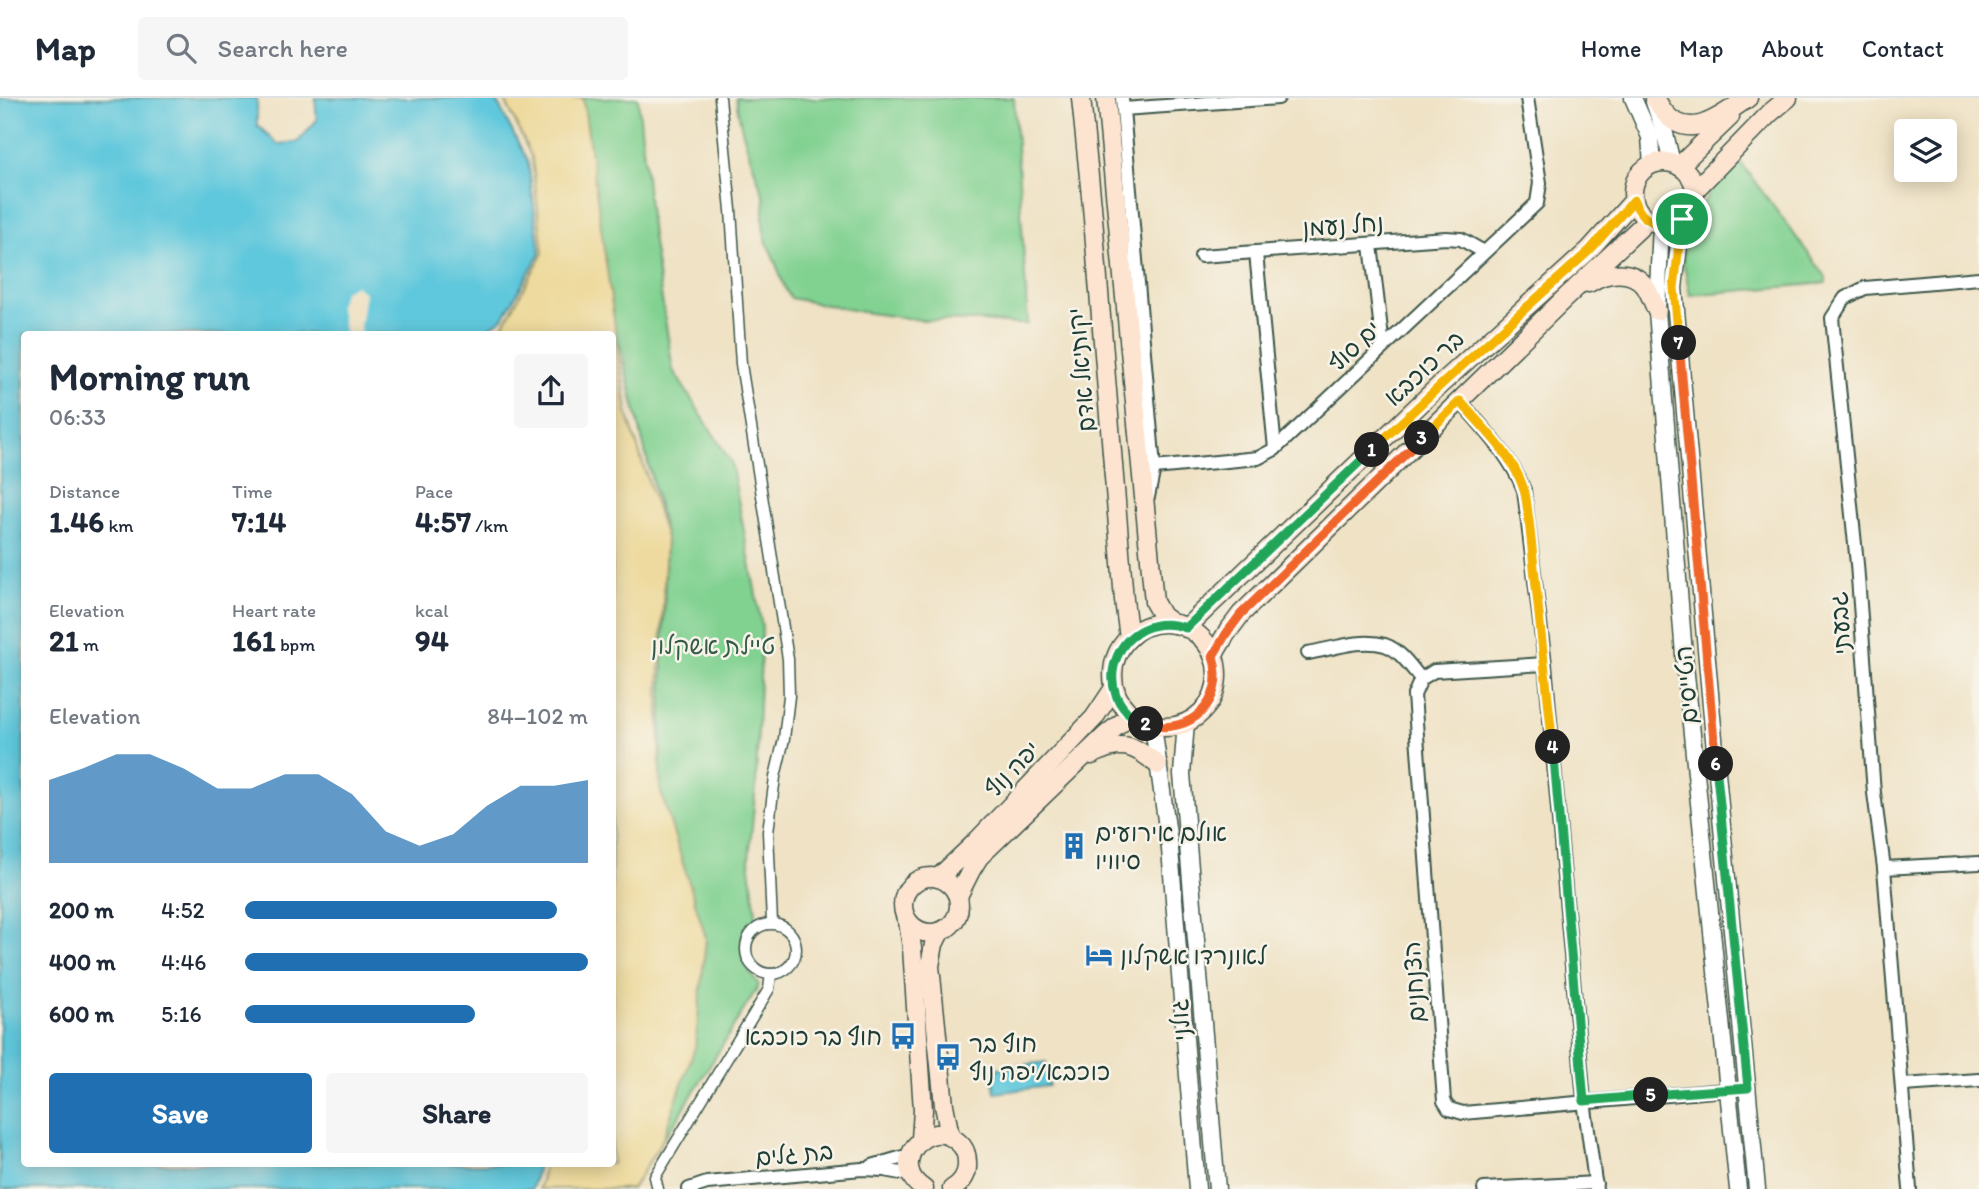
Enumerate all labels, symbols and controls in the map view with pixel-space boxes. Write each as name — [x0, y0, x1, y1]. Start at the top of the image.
search box — [138, 17, 628, 80]
text: Map — [35, 29, 96, 68]
icon: search — [162, 29, 200, 67]
text: Search here — [218, 32, 348, 64]
text: Home — [1581, 34, 1641, 63]
text: Map — [1679, 34, 1723, 63]
text: About — [1761, 34, 1824, 63]
text: Contact — [1862, 34, 1944, 63]
map controls — [1894, 119, 1957, 182]
button: layers — [1894, 119, 1957, 182]
pin — [1652, 189, 1712, 249]
icon: arrive — [1663, 200, 1701, 238]
street label: נחל נעמן — [1301, 208, 1385, 243]
street label: יקותיאל אדם — [1061, 307, 1102, 433]
street label: ים סוף — [1322, 314, 1386, 378]
street label: בר כוכבא — [1378, 324, 1470, 412]
pin: 7 — [1662, 326, 1696, 360]
text: 7 — [1674, 331, 1683, 354]
text: Morning run — [49, 354, 250, 400]
button: share — [514, 354, 588, 428]
text: 06:33 — [49, 403, 106, 431]
pin: 3 — [1404, 420, 1440, 456]
text: 3 — [1416, 426, 1427, 449]
pin: 1 — [1354, 432, 1390, 468]
text: 1 — [1367, 438, 1376, 461]
text: Distance — [49, 480, 120, 503]
text: Time — [232, 480, 273, 503]
text: Pace — [415, 480, 453, 503]
text: 1.46 — [49, 503, 104, 540]
text: 7:14 — [232, 503, 286, 540]
text: 4:57 — [415, 503, 471, 540]
text: km — [104, 514, 134, 537]
text: /km — [471, 514, 508, 537]
street label: גבעתי — [1823, 590, 1857, 656]
text: Elevation — [49, 599, 125, 622]
text: Heart rate — [232, 599, 316, 622]
text: kcal — [415, 599, 449, 622]
text: 21 — [49, 622, 79, 659]
text: 161 — [232, 622, 276, 659]
text: 94 — [415, 622, 449, 659]
park label: טיילת אשקלון — [651, 631, 775, 661]
text: m — [79, 633, 99, 656]
text: bpm — [276, 633, 315, 656]
street label: הטייסים — [1668, 644, 1704, 726]
text: Elevation — [49, 702, 140, 730]
text: 84–102 m — [487, 702, 588, 730]
pin: 2 — [1128, 706, 1164, 742]
text: 2 — [1141, 712, 1151, 735]
pin: 4 — [1536, 730, 1570, 764]
street label: יפה נוף — [978, 735, 1046, 803]
text: 4 — [1547, 735, 1558, 758]
pin: 6 — [1698, 746, 1734, 782]
text: 6 — [1710, 752, 1721, 775]
place label: אולם אירועים סיוויו — [1095, 818, 1227, 875]
building icon: אולם אירועים סיוויו — [1059, 831, 1089, 861]
text: 200 m — [49, 896, 114, 924]
text: 4:52 — [161, 896, 205, 924]
hotel icon: לאונרדו אשקלון — [1084, 940, 1114, 970]
street label: הצנחנים — [1397, 940, 1431, 1024]
place label: לאונרדו אשקלון — [1120, 941, 1268, 971]
text: 400 m — [49, 948, 116, 976]
text: 4:46 — [161, 948, 206, 976]
street label: גולני — [1164, 998, 1196, 1042]
text: 600 m — [49, 1000, 114, 1028]
text: 5:16 — [161, 1000, 202, 1028]
bus stop icon: חוף בר כוכבא — [888, 1021, 918, 1051]
place label: חוף בר כוכבא — [745, 1022, 882, 1051]
place label: חוף בר כוכבא/יפה נוף — [969, 1029, 1110, 1086]
bus stop icon: חוף בר כוכבא/יפה נוף — [933, 1042, 963, 1072]
button: Save — [49, 1073, 312, 1153]
button: Share — [326, 1073, 588, 1153]
pin: 5 — [1634, 1077, 1668, 1112]
text: 5 — [1646, 1083, 1655, 1106]
street label: בת גלים — [754, 1136, 834, 1172]

